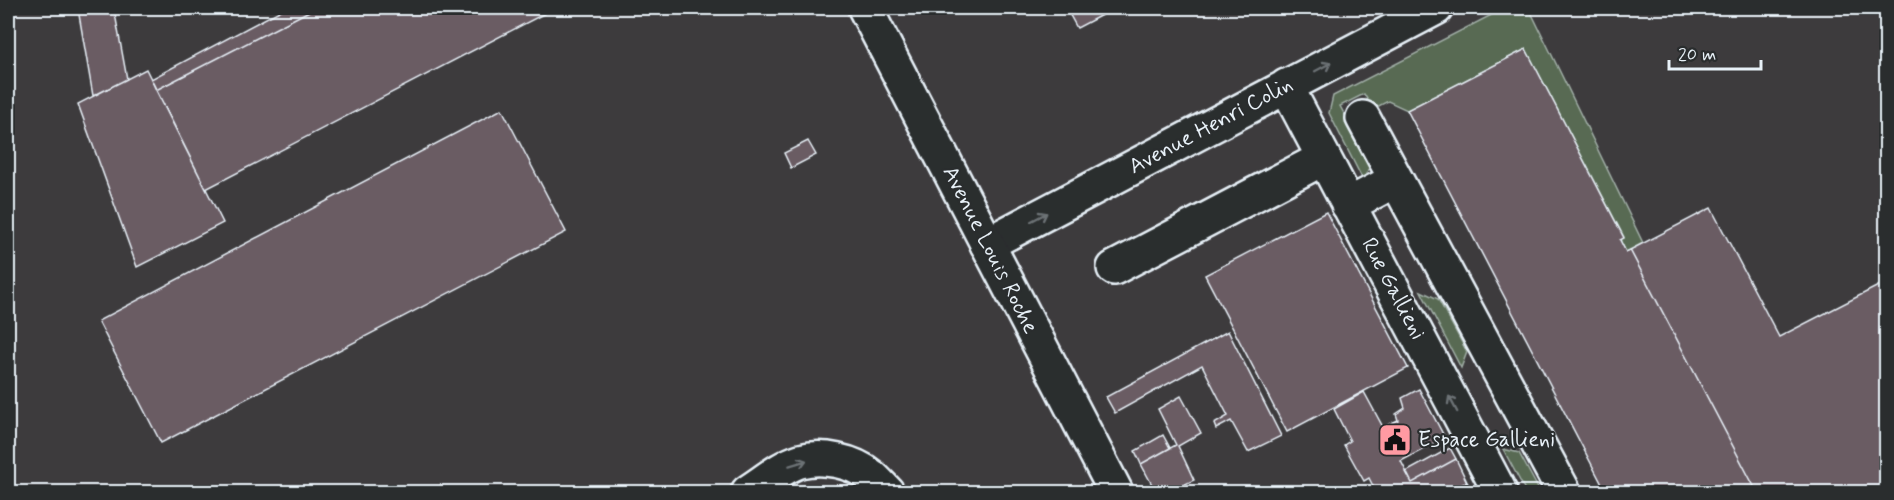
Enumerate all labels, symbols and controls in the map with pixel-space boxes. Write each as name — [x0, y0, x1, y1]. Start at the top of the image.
scale bar — [1669, 33, 1760, 71]
text: 20 m — [1678, 43, 1716, 67]
one-way arrow — [1313, 61, 1331, 72]
street label: Avenue Henri Colin — [1124, 71, 1298, 181]
street label: Avenue Louis Roche — [936, 161, 1044, 339]
one-way arrow — [1029, 210, 1047, 222]
street label: Rue Gallieni — [1354, 233, 1432, 345]
one-way arrow — [1447, 395, 1458, 413]
public building icon: Espace Gallieni — [1377, 422, 1413, 458]
place label: Espace Gallieni — [1418, 426, 1555, 454]
one-way arrow — [788, 457, 807, 468]

